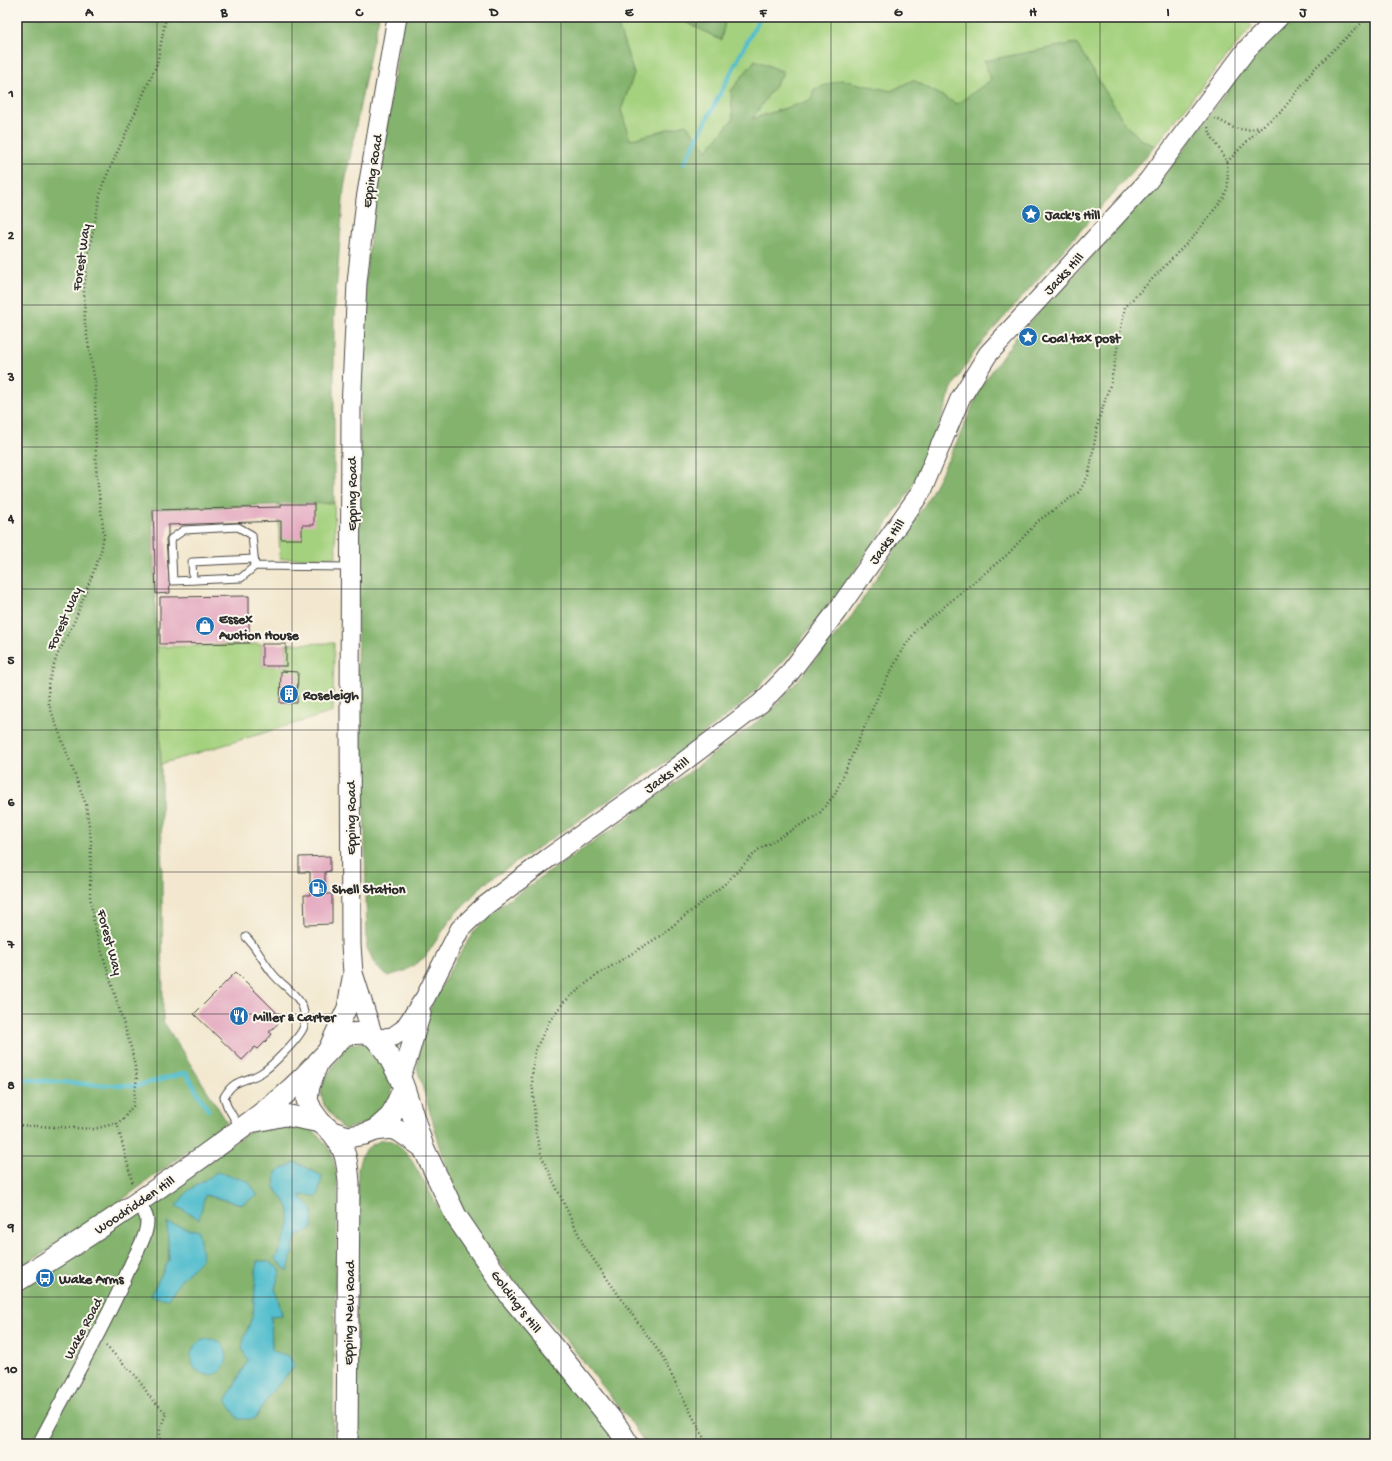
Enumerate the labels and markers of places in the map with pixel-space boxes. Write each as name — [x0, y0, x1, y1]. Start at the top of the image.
place icon: Jack's Hill — [1020, 203, 1042, 225]
place label: Jack's Hill — [1044, 208, 1100, 225]
place icon: Coal tax post — [1017, 326, 1039, 348]
place label: Coal tax post — [1041, 331, 1122, 348]
place label: Essex Auction House — [218, 612, 300, 645]
shop icon: Essex Auction House — [194, 615, 216, 637]
building icon: Roseleigh — [278, 683, 300, 705]
place label: Roseleigh — [302, 688, 359, 705]
fuel station icon: Shell Station — [307, 877, 329, 899]
place label: Shell Station — [332, 882, 406, 899]
restaurant icon: Miller & Carter — [228, 1005, 250, 1027]
place label: Miller & Carter — [253, 1010, 337, 1027]
bus stop icon: Wake Arms — [34, 1267, 56, 1289]
place label: Wake Arms — [58, 1272, 125, 1289]

